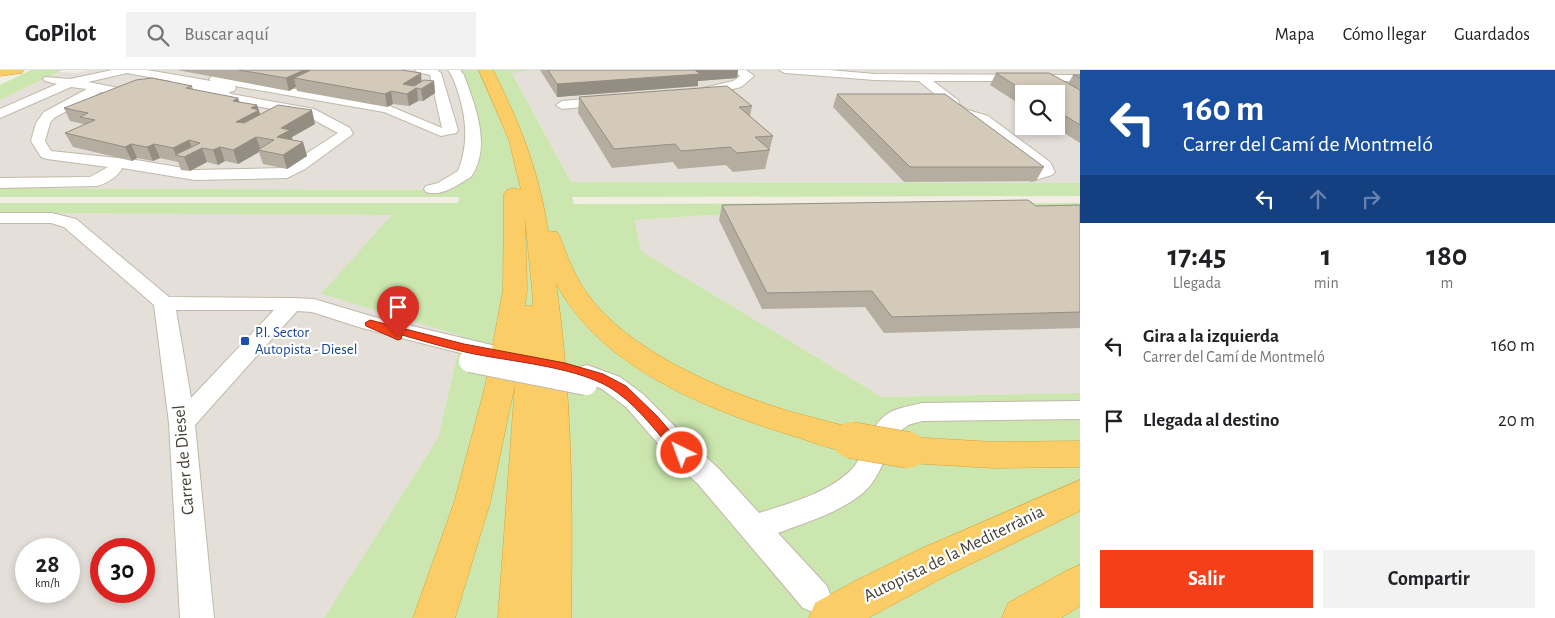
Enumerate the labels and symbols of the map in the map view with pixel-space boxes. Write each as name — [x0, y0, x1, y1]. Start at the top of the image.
pin — [377, 286, 419, 337]
place label: P.I. Sector Autopista - Diesel — [255, 325, 357, 357]
marker: P.I. Sector Autopista - Diesel — [239, 335, 251, 347]
street label: Carrer de Diesel — [170, 404, 198, 516]
position arrow — [655, 426, 707, 478]
street label: Autopista de la Mediterrània — [861, 502, 1047, 606]
speed limit sign: 30 — [90, 538, 155, 603]

